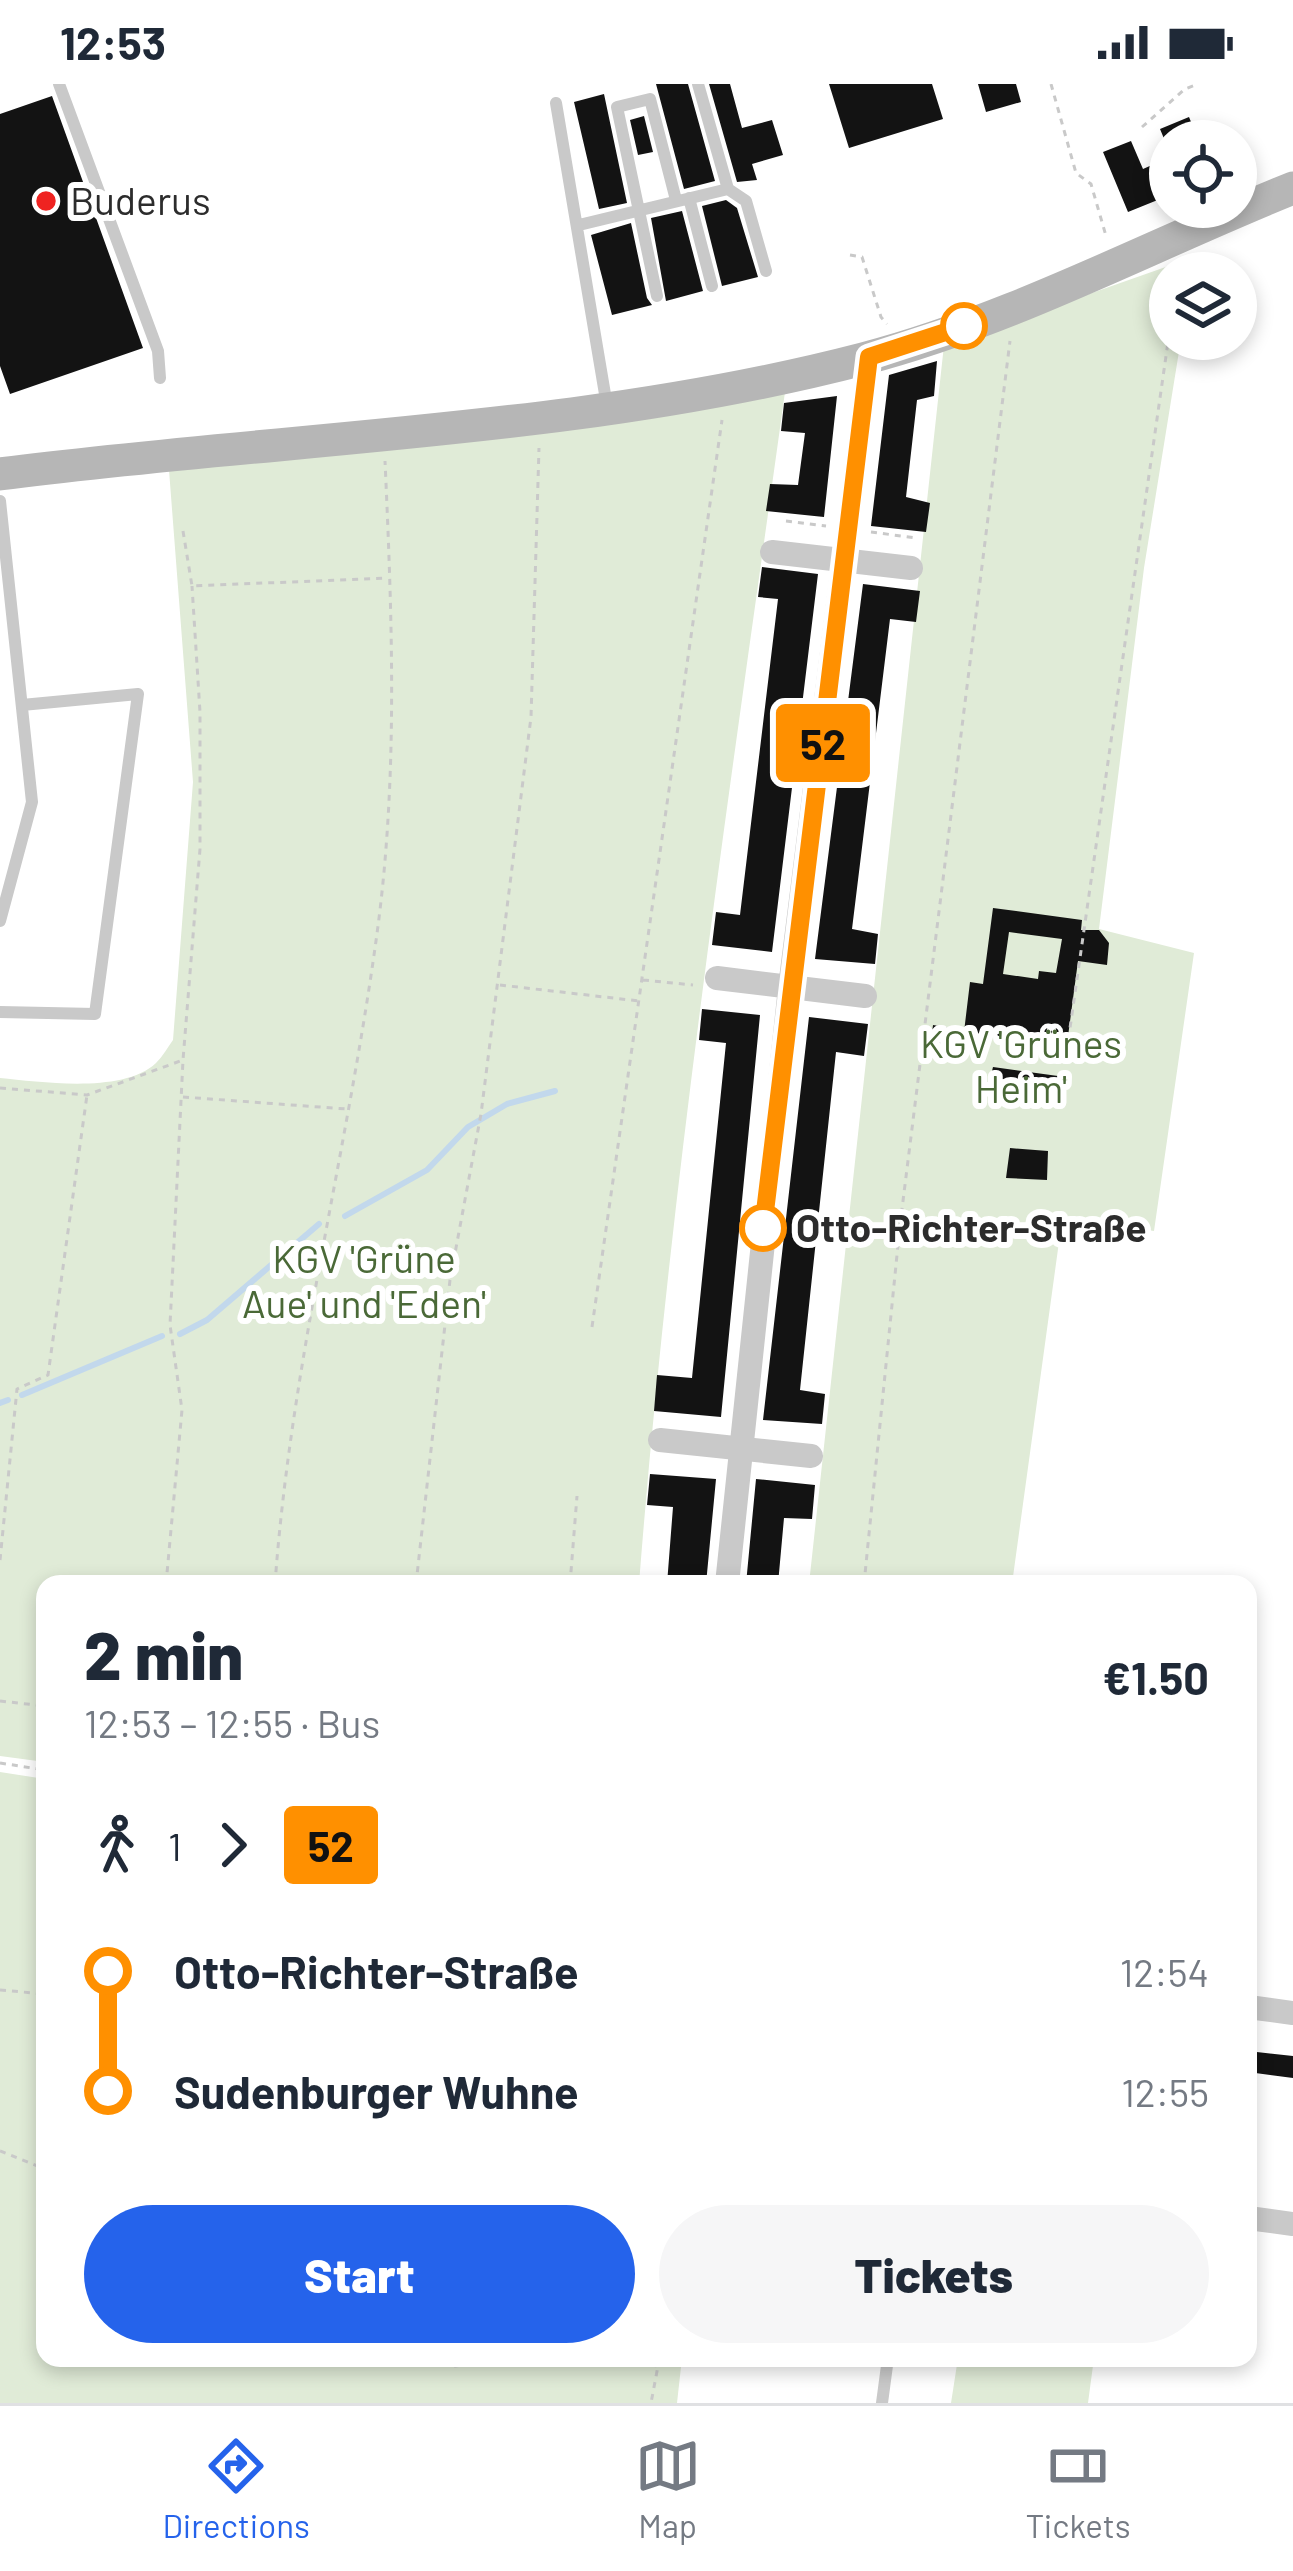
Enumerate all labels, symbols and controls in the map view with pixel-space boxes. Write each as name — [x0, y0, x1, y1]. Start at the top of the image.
text: 12:53 — [60, 15, 166, 69]
map controls — [1149, 120, 1257, 360]
button: locate — [1149, 120, 1257, 228]
place label: Buderus — [70, 176, 211, 223]
marker: Buderus — [33, 188, 59, 214]
button: layers — [1149, 252, 1257, 360]
unlabelled marker — [942, 304, 986, 348]
line badge: 52 — [769, 704, 877, 782]
text: 52 — [800, 718, 846, 768]
park label: KGV 'Grünes Heim' — [920, 1019, 1122, 1111]
place label: Otto-Richter-Straße — [796, 1203, 1147, 1250]
marker: Otto-Richter-Straße — [741, 1206, 785, 1250]
park label: KGV 'Grüne Aue' und 'Eden' — [242, 1234, 486, 1326]
text: 2 min — [84, 1614, 243, 1693]
text: €1.50 — [1102, 1650, 1209, 1704]
text: 12:53 – 12:55 · Bus — [84, 1699, 380, 1746]
icon: walk — [84, 1812, 150, 1878]
icon: forward — [200, 1812, 266, 1878]
text: 52 — [308, 1820, 354, 1870]
text: 1 — [168, 1822, 182, 1869]
text: Otto-Richter-Straße — [174, 1944, 579, 1998]
text: 12:54 — [1120, 1948, 1209, 1995]
text: Sudenburger Wuhne — [174, 2064, 579, 2118]
text: 12:55 — [1121, 2068, 1209, 2115]
button: Start — [84, 2205, 635, 2343]
button: Tickets — [659, 2205, 1209, 2343]
tab: Directions — [162, 2433, 310, 2545]
tab: Map — [635, 2433, 701, 2545]
tab: Tickets — [1026, 2433, 1131, 2545]

